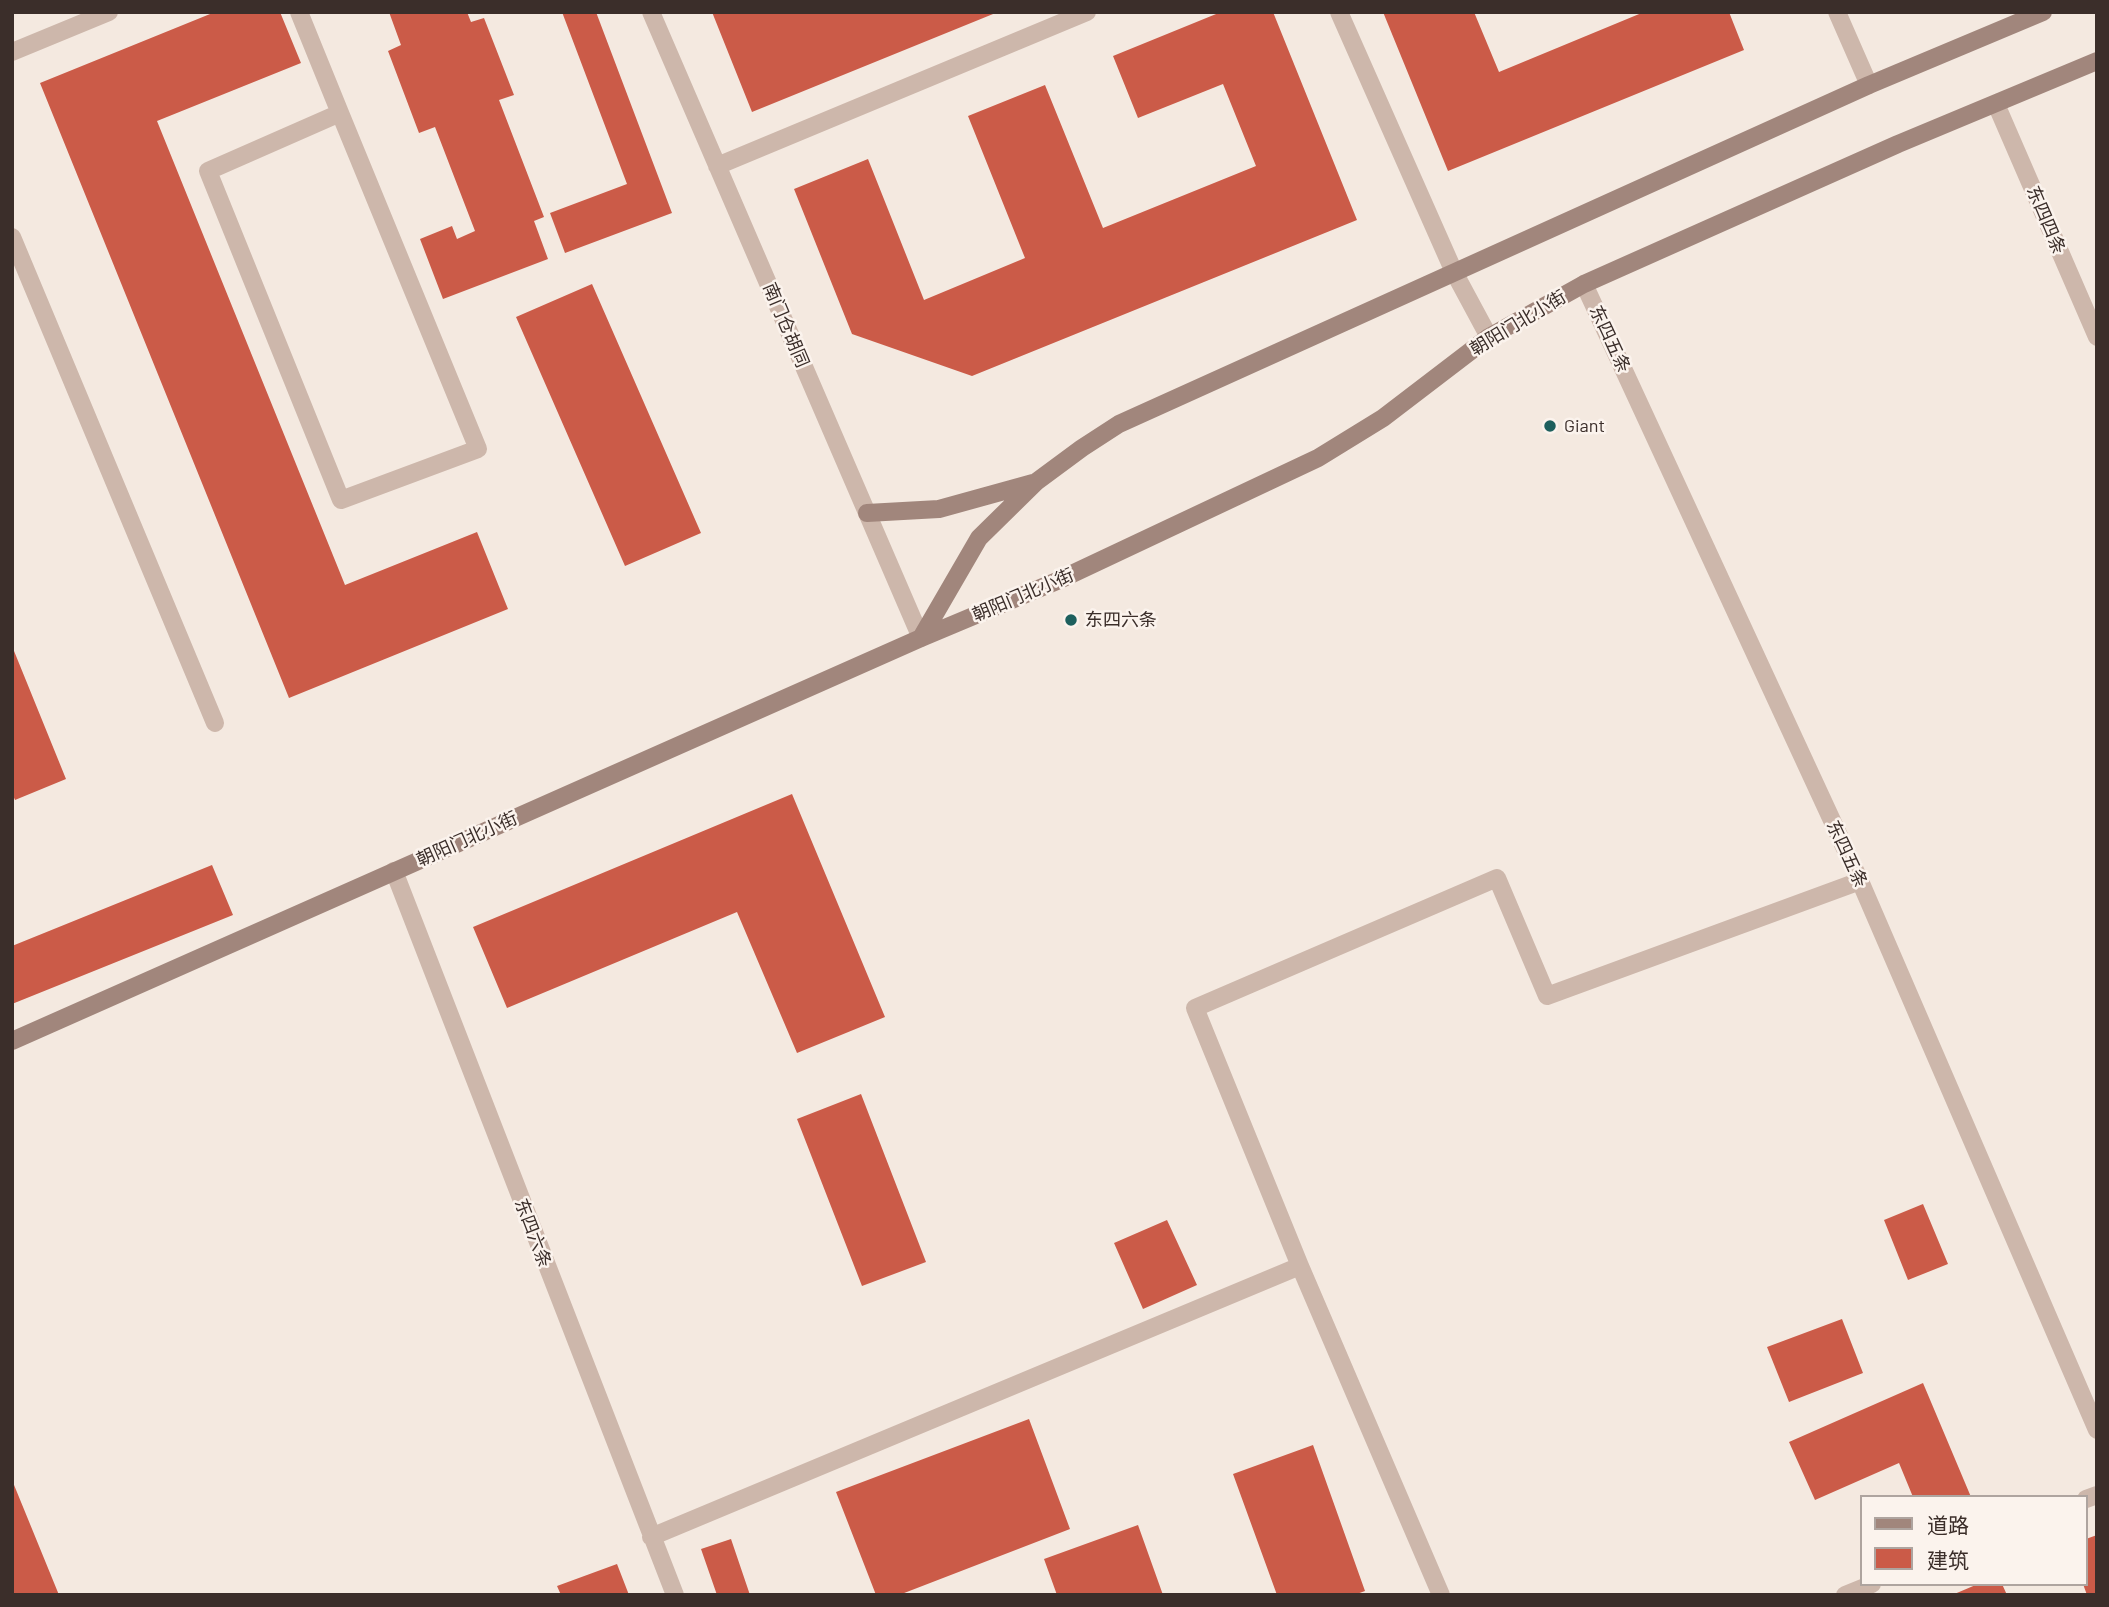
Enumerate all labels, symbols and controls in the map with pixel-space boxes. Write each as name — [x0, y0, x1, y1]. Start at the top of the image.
street label: 东四四条 — [2022, 183, 2070, 257]
street label: 南门仓胡同 — [758, 279, 814, 371]
street label: 朝阳门北小街 — [1466, 286, 1570, 360]
street label: 东四五条 — [1585, 302, 1635, 376]
place label: Giant — [1564, 415, 1605, 437]
marker: Giant — [1542, 418, 1558, 434]
street label: 朝阳门北小街 — [969, 564, 1077, 626]
place label: 东四六条 — [1085, 609, 1157, 631]
marker: 东四六条 — [1063, 612, 1079, 628]
street label: 朝阳门北小街 — [413, 807, 521, 871]
street label: 东四五条 — [1822, 817, 1872, 891]
street label: 东四六条 — [510, 1196, 556, 1270]
legend — [1860, 1495, 2088, 1586]
text: 道路 — [1927, 1512, 1969, 1537]
text: 建筑 — [1927, 1547, 1969, 1572]

